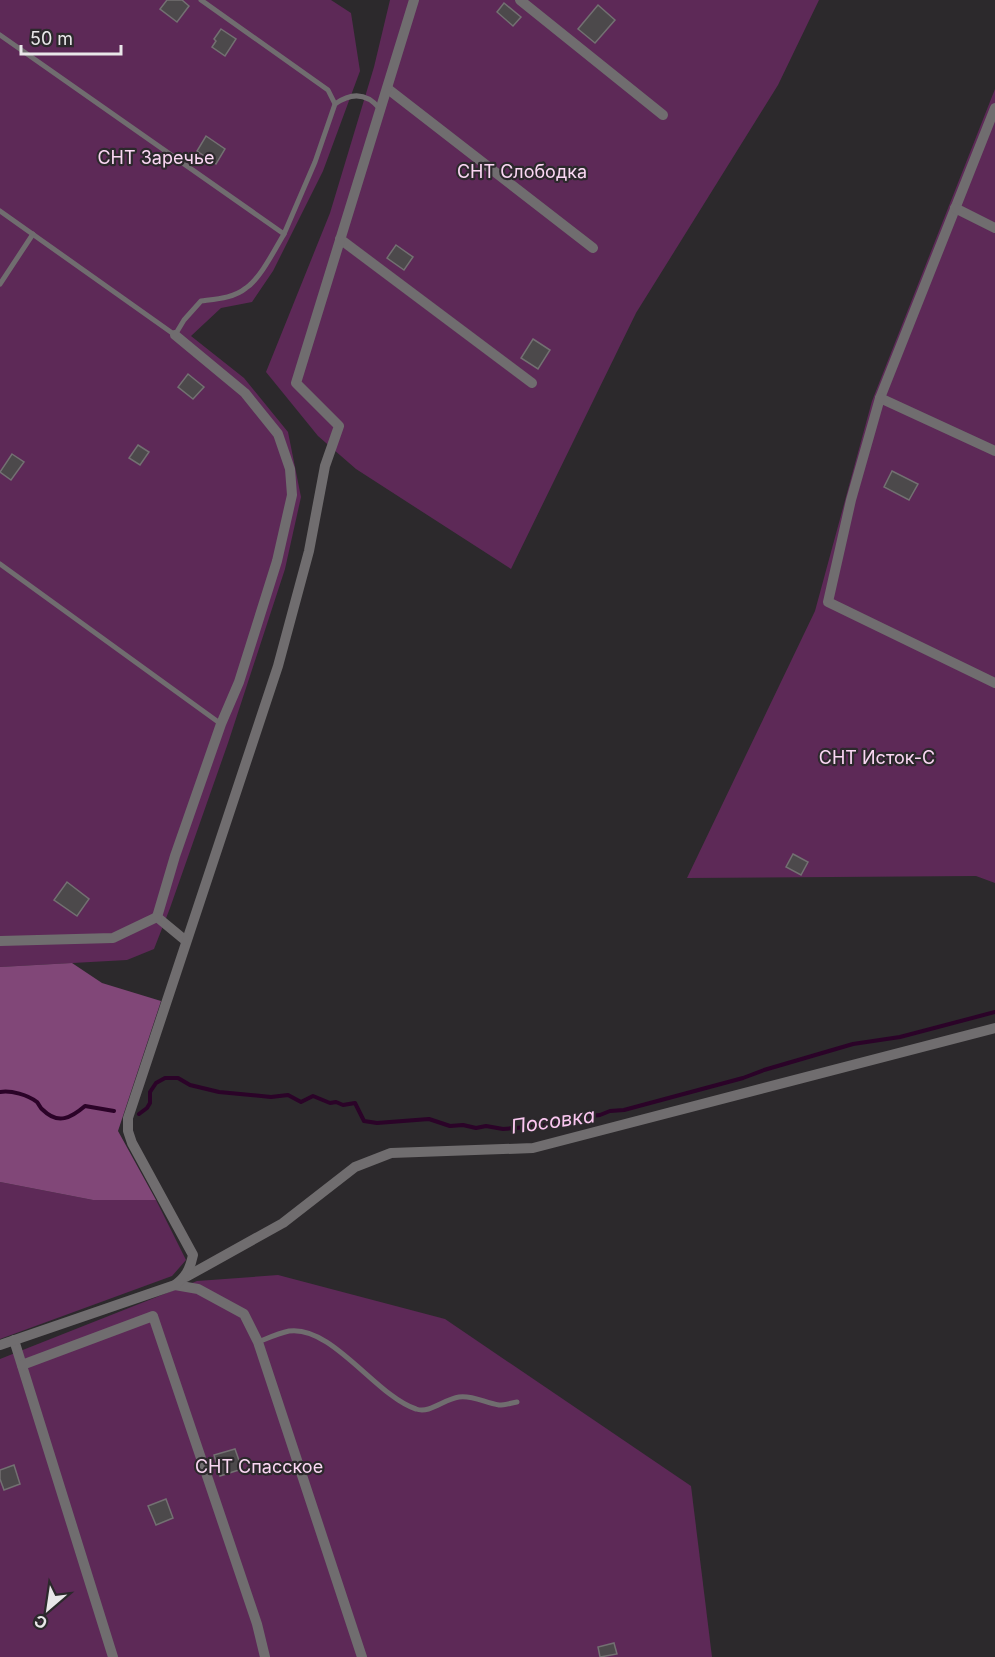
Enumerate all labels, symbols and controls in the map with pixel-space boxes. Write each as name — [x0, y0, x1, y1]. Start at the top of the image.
scale bar — [21, 18, 122, 56]
text: 50 m — [30, 28, 73, 49]
park label: СНТ Заречье — [97, 147, 215, 168]
park label: СНТ Слободка — [457, 161, 587, 182]
park label: СНТ Исток-С — [819, 747, 935, 768]
water label: Посовка — [509, 1103, 597, 1139]
park label: СНТ Спасское — [195, 1456, 323, 1477]
north arrow — [18, 1579, 78, 1639]
text: С — [31, 1610, 51, 1634]

